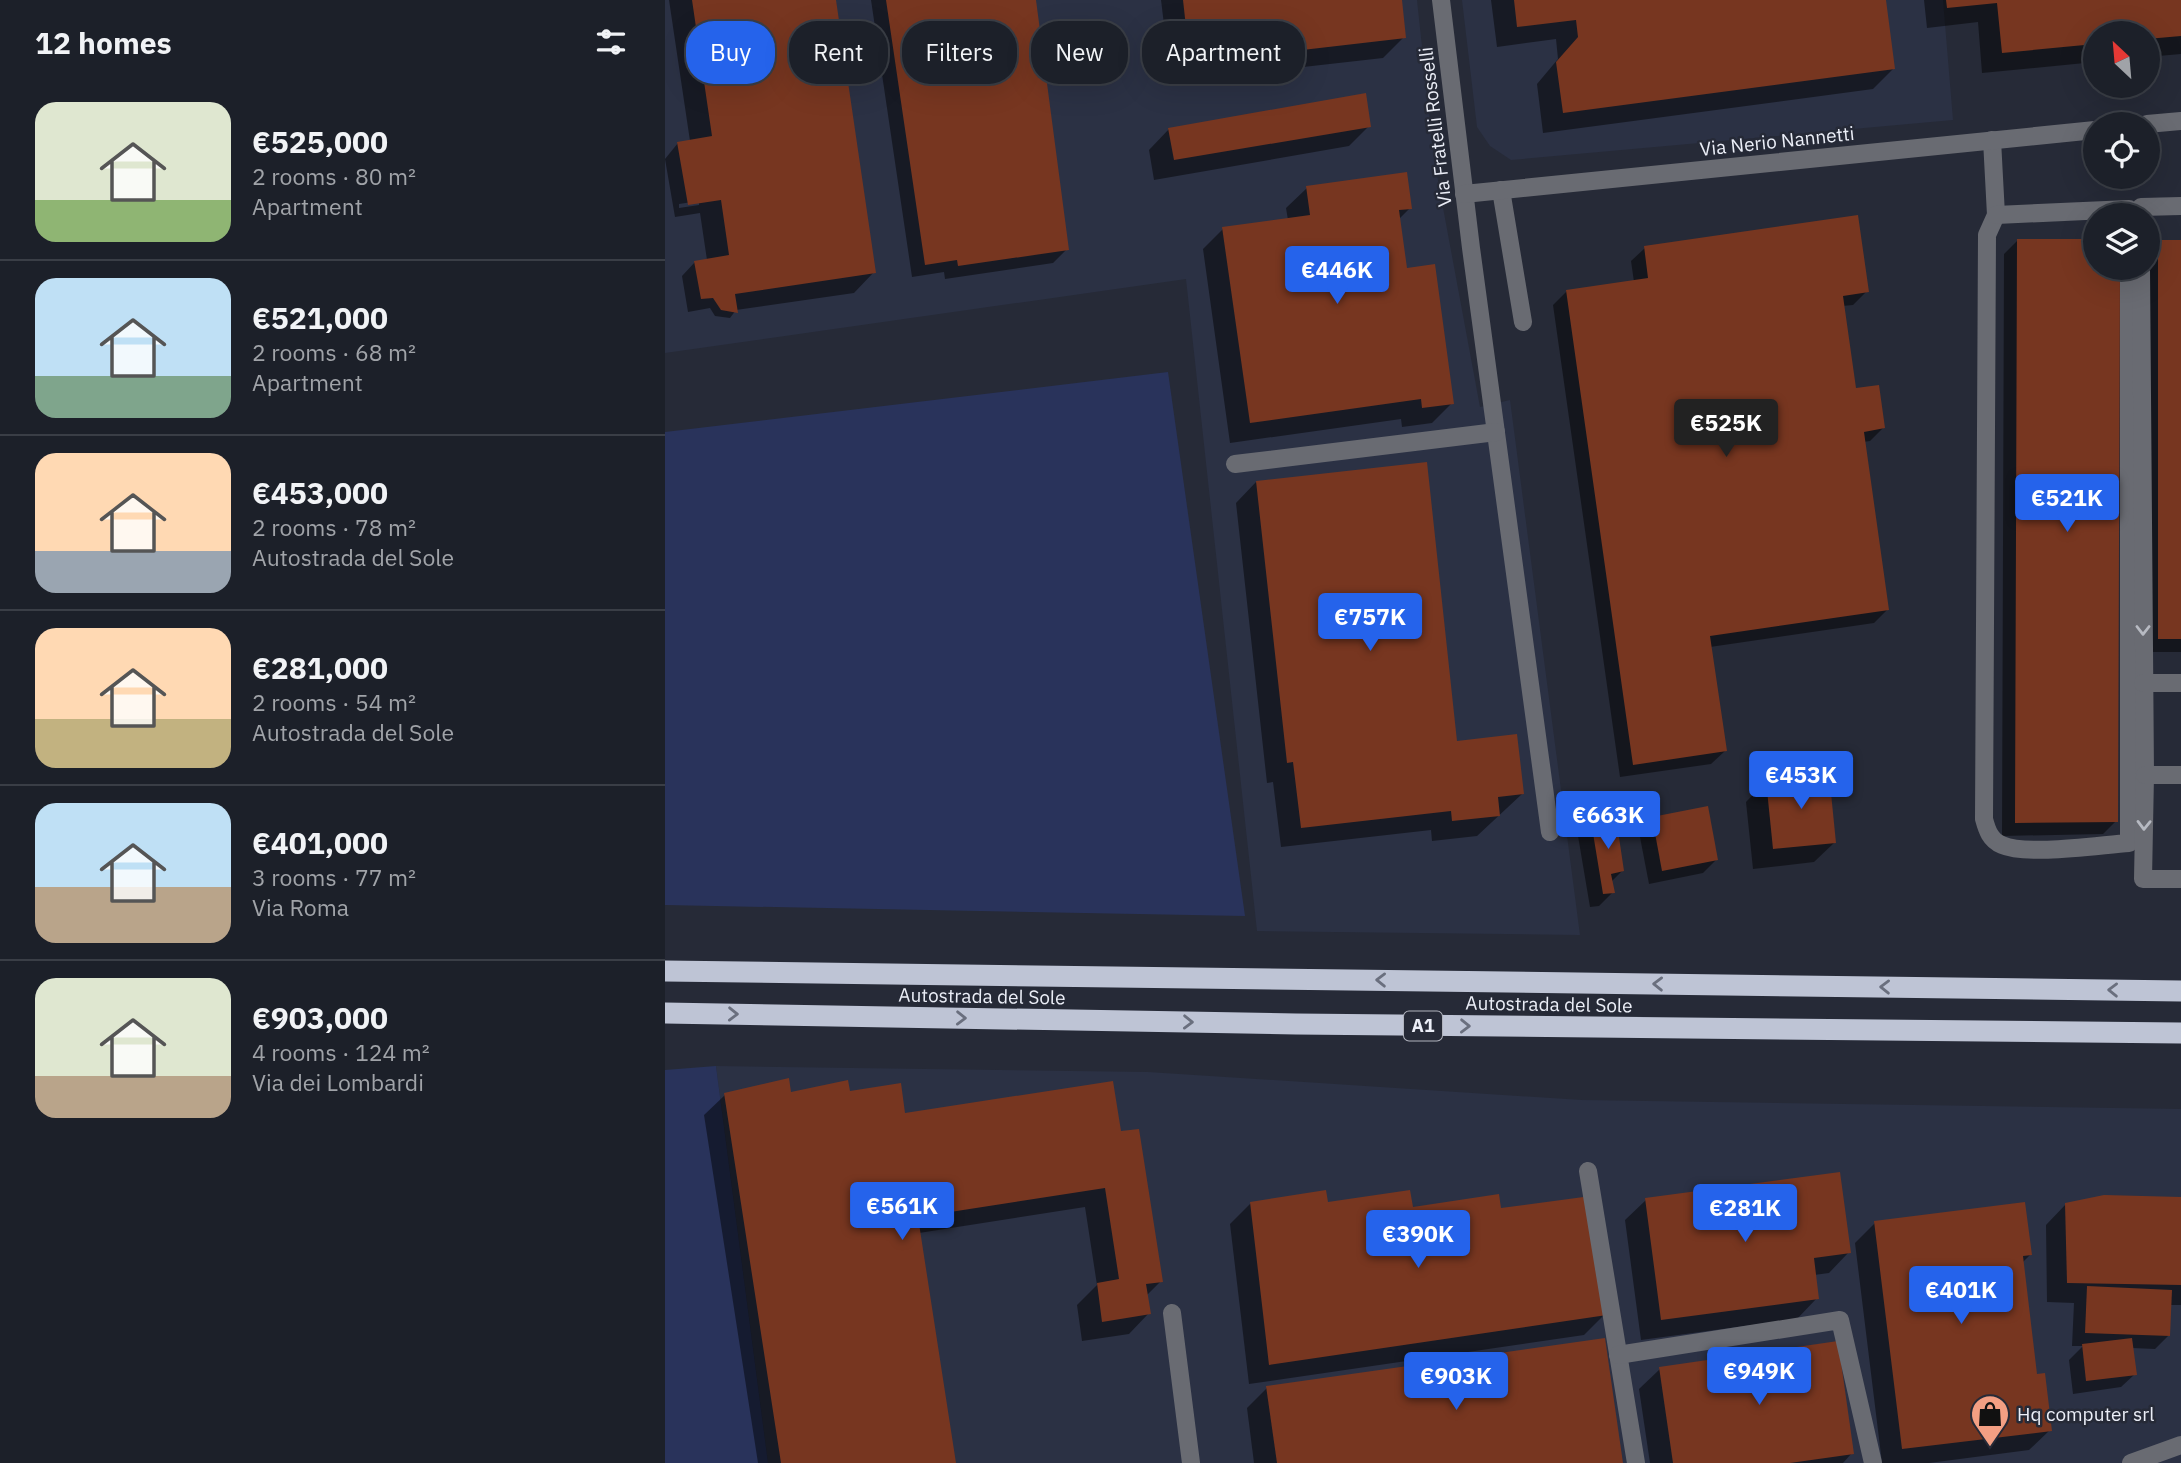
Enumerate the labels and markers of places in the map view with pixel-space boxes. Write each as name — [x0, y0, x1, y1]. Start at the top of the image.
pin: €446K — [1288, 246, 1386, 306]
pin: €525K — [1677, 400, 1775, 459]
pin: €521K — [2018, 475, 2116, 534]
pin: €757K — [1321, 594, 1419, 653]
pin: €453K — [1752, 752, 1850, 811]
pin: €663K — [1559, 792, 1657, 851]
pin: €561K — [853, 1182, 951, 1242]
pin: €281K — [1696, 1184, 1794, 1244]
pin: €390K — [1369, 1210, 1467, 1270]
pin: €401K — [1912, 1266, 2010, 1326]
pin: €949K — [1710, 1348, 1808, 1407]
pin: €903K — [1407, 1352, 1505, 1412]
shop icon: Hq computer srl — [1969, 1393, 2011, 1448]
place label: Hq computer srl — [2017, 1402, 2154, 1426]

